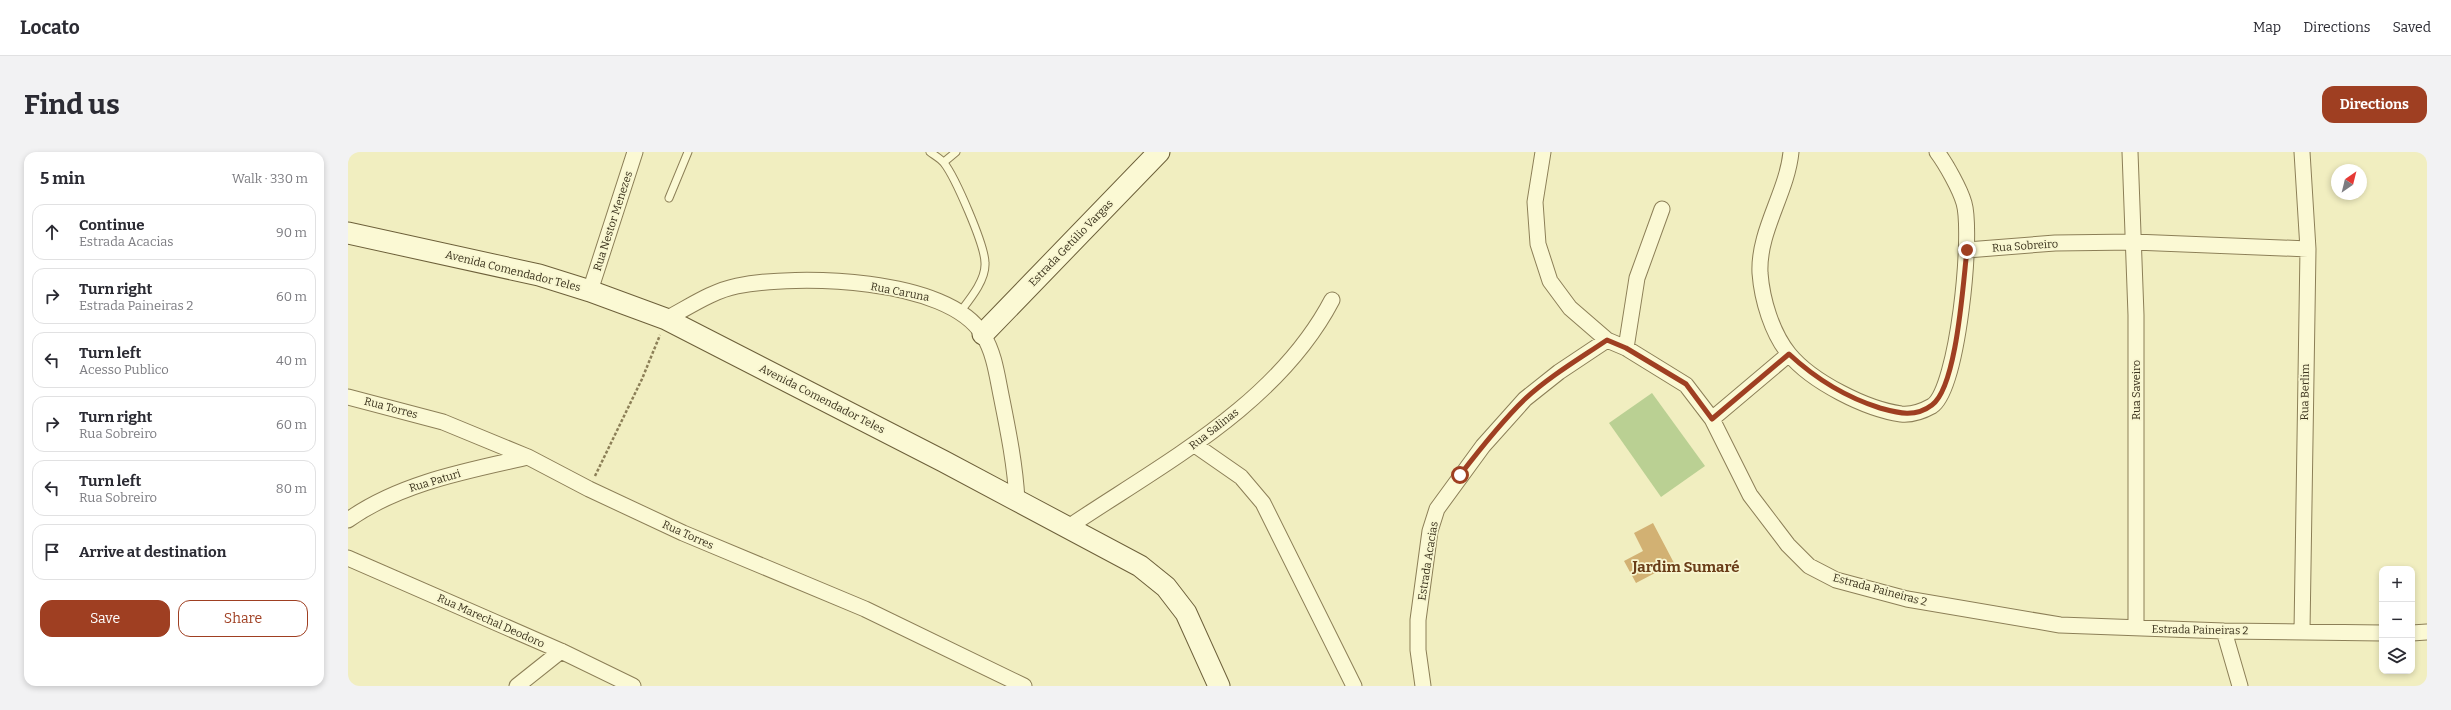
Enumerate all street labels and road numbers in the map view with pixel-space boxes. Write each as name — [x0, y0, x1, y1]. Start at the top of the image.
street label: Rua Nestor Menezes — [591, 169, 635, 273]
street label: Estrada Getúlio Vargas — [1026, 197, 1116, 289]
street label: Rua Sobreiro — [1992, 237, 2058, 255]
street label: Avenida Comendador Teles — [444, 248, 582, 294]
street label: Rua Caruna — [870, 280, 930, 304]
street label: Rua Saveiro — [2130, 360, 2143, 420]
street label: Avenida Comendador Teles — [757, 362, 887, 436]
street label: Rua Berlim — [2298, 363, 2312, 420]
street label: Rua Torres — [363, 395, 419, 421]
street label: Rua Salinas — [1187, 406, 1241, 452]
street label: Rua Paturi — [408, 467, 463, 495]
street label: Rua Torres — [660, 518, 716, 552]
street label: Estrada Acacias — [1415, 521, 1441, 601]
street label: Estrada Paineiras 2 — [1832, 571, 1928, 609]
street label: Rua Marechal Deodoro — [435, 591, 547, 651]
street label: Estrada Paineiras 2 — [2151, 623, 2249, 637]

